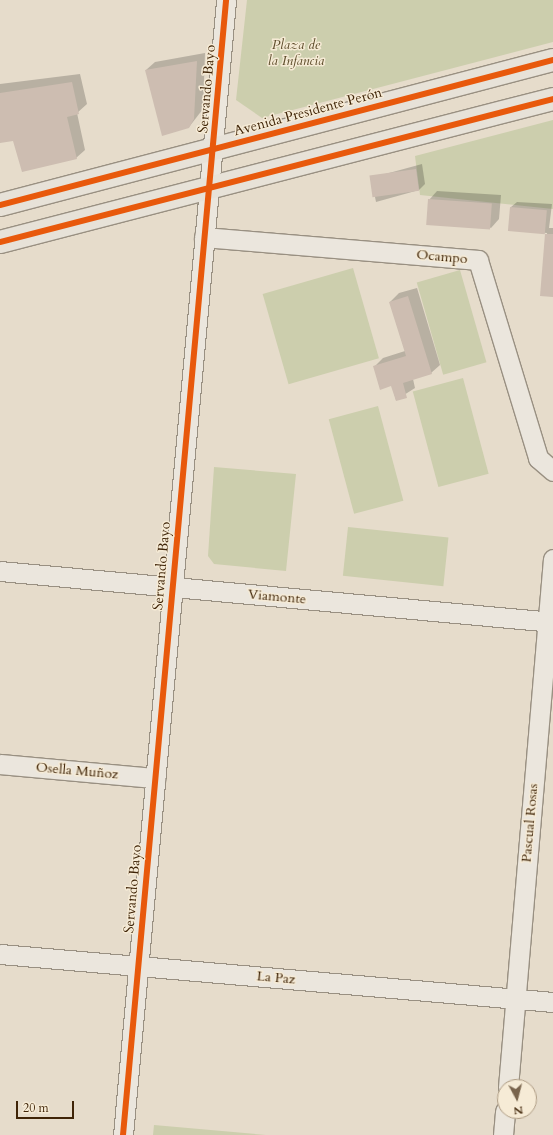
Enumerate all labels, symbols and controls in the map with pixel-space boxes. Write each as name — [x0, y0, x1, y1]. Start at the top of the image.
park label: Plaza de la Infancia — [268, 37, 324, 70]
street label: Servando Bayo — [195, 44, 219, 134]
street label: Avenida Presidente Perón — [232, 84, 384, 140]
street label: Ocampo — [416, 246, 468, 268]
street label: Servando Bayo — [150, 521, 174, 611]
street label: Viamonte — [247, 586, 307, 608]
street label: Osella Muñoz — [35, 759, 119, 783]
street label: Pascual Rosas — [518, 783, 542, 863]
street label: Servando Bayo — [121, 844, 145, 934]
street label: La Paz — [256, 968, 296, 988]
north arrow — [497, 1079, 537, 1119]
scale bar — [18, 1093, 76, 1119]
text: 20 m — [23, 1100, 49, 1116]
text: N — [513, 1102, 524, 1118]

